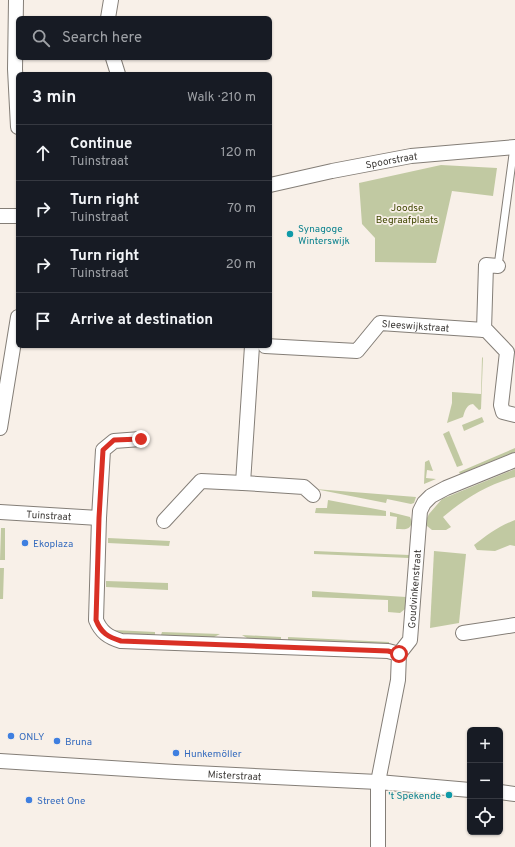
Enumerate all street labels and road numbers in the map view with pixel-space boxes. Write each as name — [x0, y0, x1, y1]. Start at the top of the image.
street label: Spoorstraat — [365, 150, 418, 173]
street label: Sleeswijkstraat — [381, 318, 450, 336]
street label: Tuinstraat — [26, 509, 72, 524]
street label: Goudvinkenstraat — [406, 549, 425, 629]
street label: Misterstraat — [207, 769, 262, 784]

